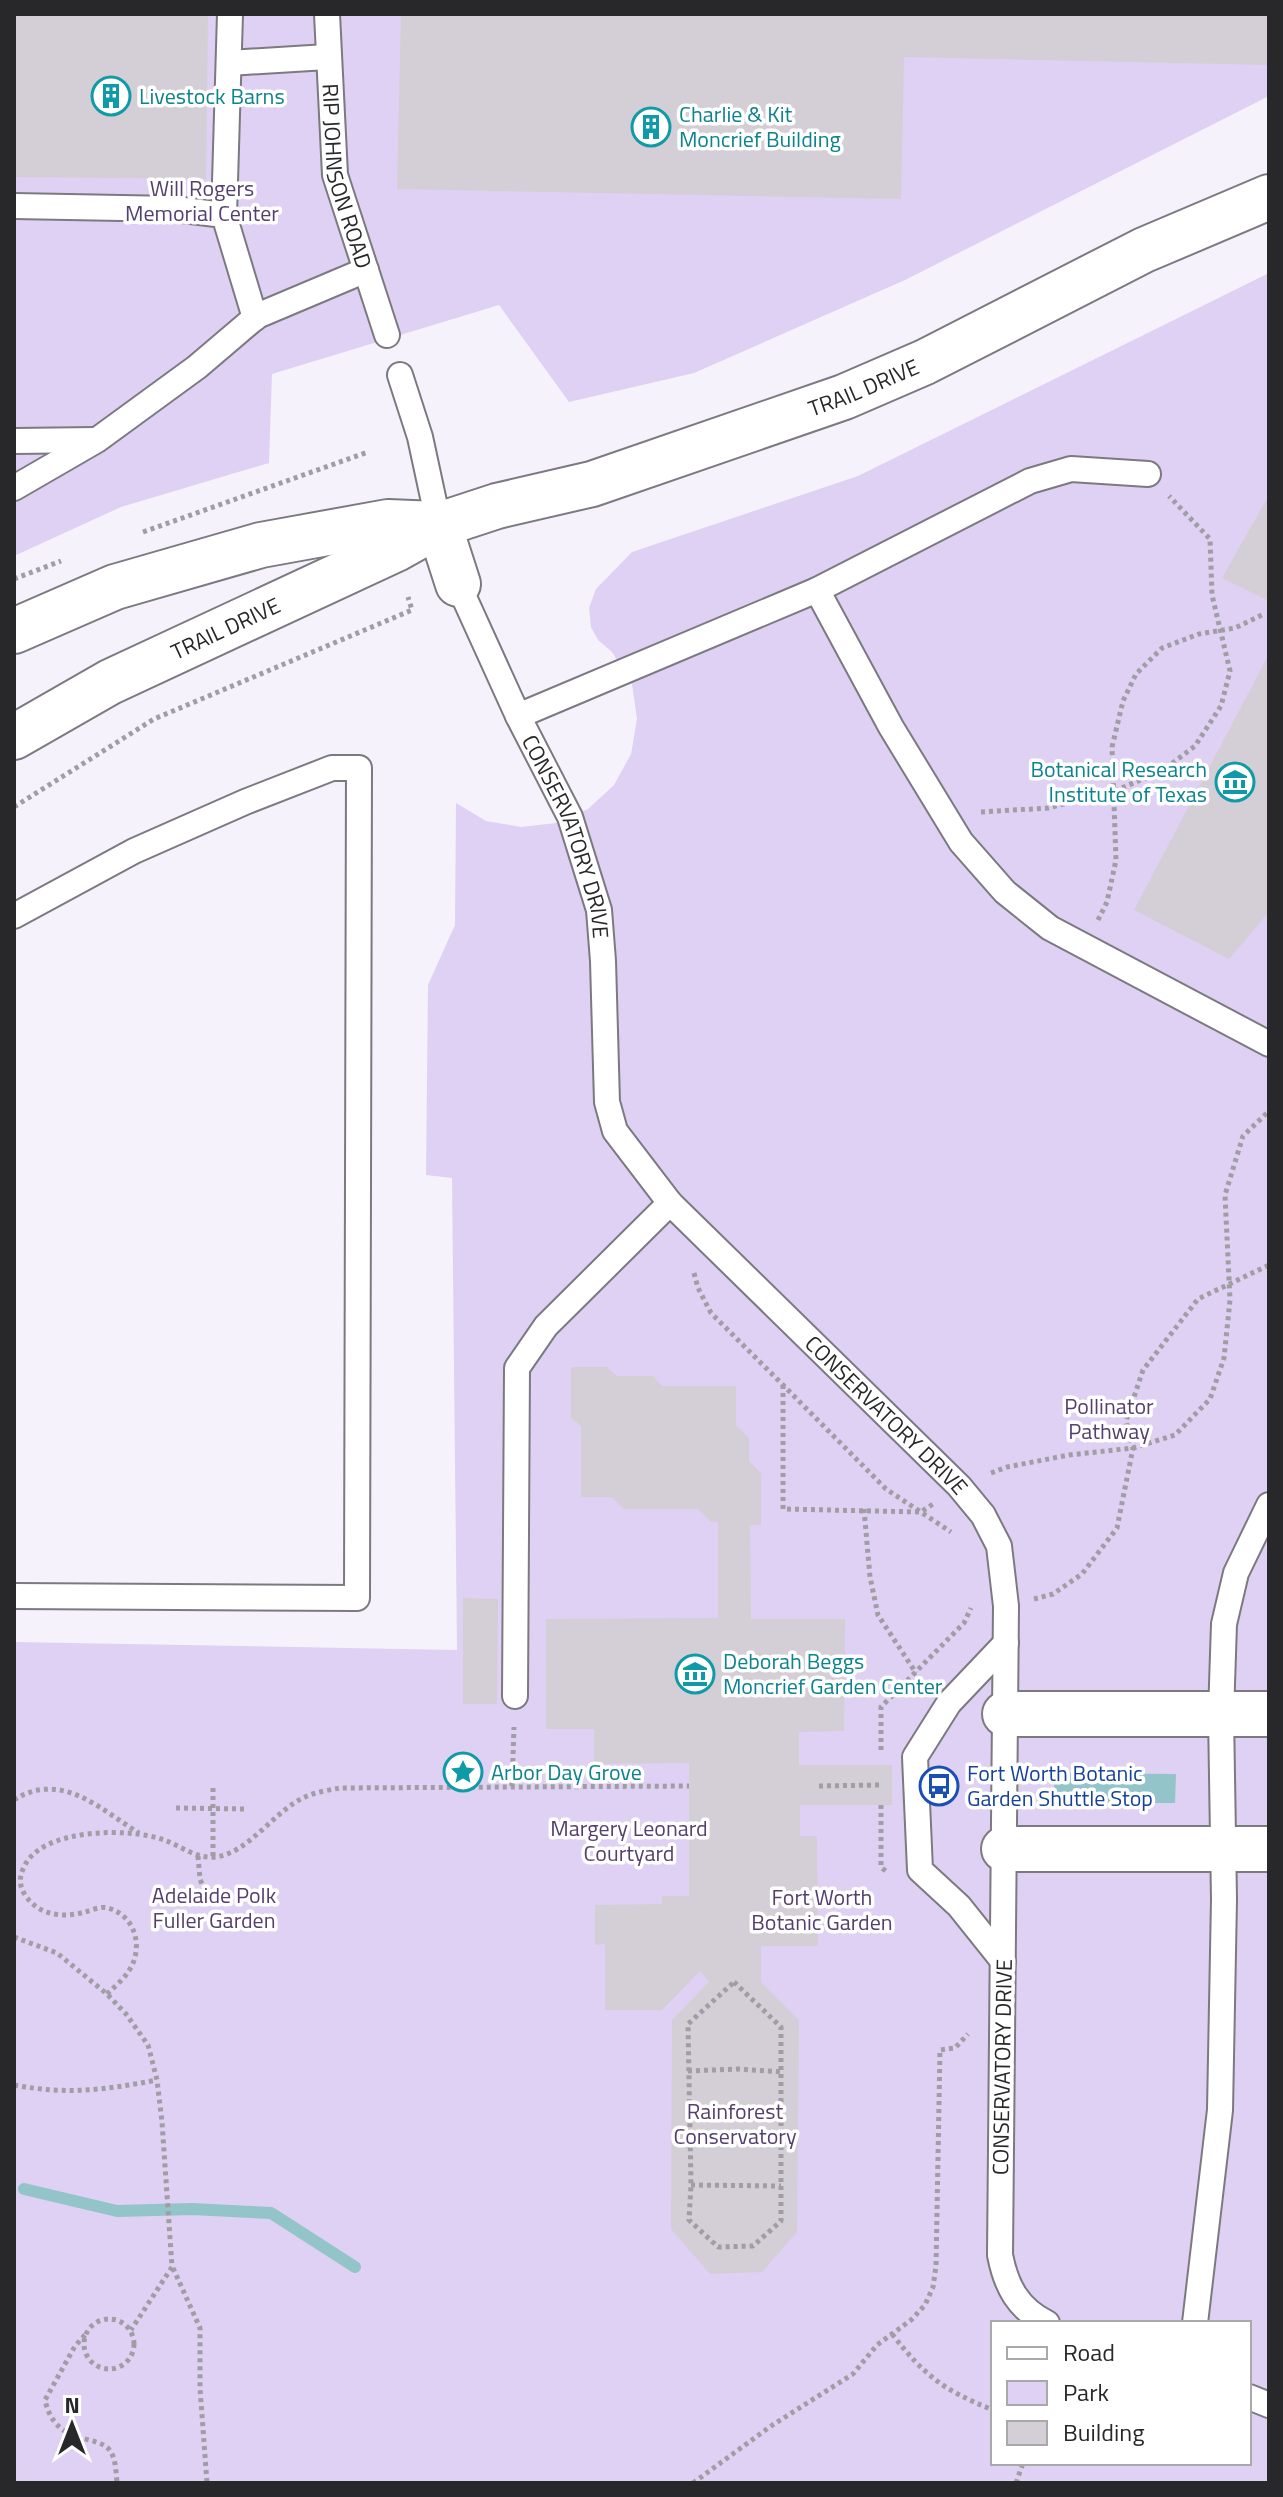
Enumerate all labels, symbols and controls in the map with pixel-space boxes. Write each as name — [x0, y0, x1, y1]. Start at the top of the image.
building icon: Livestock Barns — [90, 75, 132, 117]
place label: Livestock Barns — [139, 79, 285, 113]
street label: RIP JOHNSON ROAD — [313, 83, 381, 273]
place label: Charlie & Kit Moncrief Building — [679, 97, 841, 156]
building icon: Charlie & Kit Moncrief Building — [630, 106, 672, 148]
park label: Will Rogers Memorial Center — [125, 171, 279, 230]
street label: TRAIL DRIVE — [803, 350, 924, 425]
street label: TRAIL DRIVE — [165, 588, 286, 668]
street label: CONSERVATORY DRIVE — [513, 728, 618, 939]
place label: Botanical Research Institute of Texas — [1030, 752, 1207, 811]
museum icon: Botanical Research Institute of Texas — [1214, 761, 1256, 803]
street label: CONSERVATORY DRIVE — [797, 1327, 976, 1502]
park label: Pollinator Pathway — [1064, 1389, 1154, 1448]
place label: Deborah Beggs Moncrief Garden Center — [723, 1644, 943, 1703]
museum icon: Deborah Beggs Moncrief Garden Center — [674, 1653, 716, 1695]
place icon: Arbor Day Grove — [442, 1751, 484, 1793]
place label: Arbor Day Grove — [491, 1755, 642, 1789]
place label: Fort Worth Botanic Garden Shuttle Stop — [967, 1756, 1153, 1815]
bus stop icon: Fort Worth Botanic Garden Shuttle Stop — [918, 1765, 960, 1807]
park label: Margery Leonard Courtyard — [550, 1811, 708, 1870]
park label: Adelaide Polk Fuller Garden — [152, 1878, 277, 1937]
park label: Fort Worth Botanic Garden — [751, 1880, 893, 1939]
street label: CONSERVATORY DRIVE — [983, 1959, 1021, 2175]
park label: Rainforest Conservatory — [673, 2094, 797, 2153]
legend — [991, 2321, 1251, 2465]
text: Road — [1063, 2334, 1115, 2370]
text: Park — [1063, 2374, 1109, 2410]
north arrow — [32, 2385, 112, 2465]
text: N — [64, 2388, 80, 2422]
text: Building — [1063, 2414, 1145, 2450]

